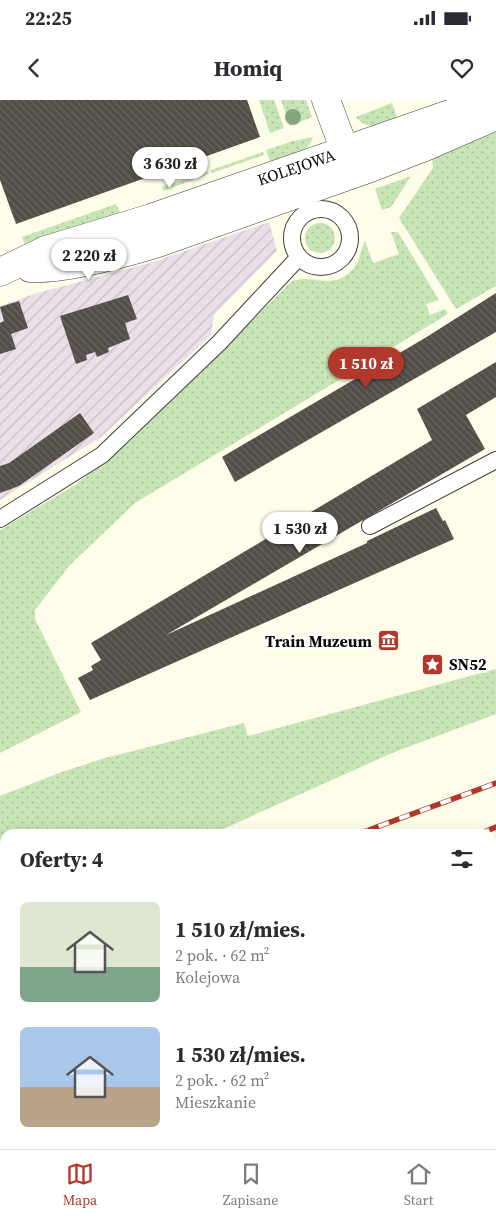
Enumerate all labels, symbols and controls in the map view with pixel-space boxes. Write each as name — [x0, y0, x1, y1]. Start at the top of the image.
text: 22:25 — [25, 5, 72, 31]
text: Homiq — [214, 53, 282, 83]
icon: back — [20, 54, 48, 82]
icon: heart — [448, 54, 476, 82]
street label: KOLEJOWA — [254, 143, 338, 191]
pin: 3 630 zł — [118, 146, 222, 189]
text: 3 630 zł — [143, 152, 197, 174]
pin: 2 220 zł — [37, 238, 141, 281]
text: 2 220 zł — [62, 244, 116, 266]
pin: 1 510 zł — [314, 346, 418, 389]
text: 1 510 zł — [339, 352, 393, 374]
pin: 1 530 zł — [248, 512, 352, 554]
text: 1 530 zł — [273, 517, 327, 539]
museum icon: Train Muzeum — [376, 629, 400, 653]
place label: Train Muzeum — [265, 630, 372, 652]
place icon: SN52 — [421, 652, 445, 676]
place label: SN52 — [449, 653, 487, 675]
text: Oferty: 4 — [20, 845, 103, 874]
icon: filters — [448, 845, 476, 873]
text: 1 510 zł/mies. — [175, 915, 306, 944]
icon: home — [60, 922, 120, 982]
text: 2 pok. · 62 m² — [175, 944, 269, 966]
text: Kolejowa — [175, 966, 240, 988]
text: 1 530 zł/mies. — [175, 1040, 306, 1069]
icon: home — [60, 1047, 120, 1107]
text: 2 pok. · 62 m² — [175, 1069, 269, 1091]
text: Mieszkanie — [175, 1091, 256, 1113]
tab: Mapa — [63, 1160, 97, 1210]
tab: Zapisane — [223, 1160, 278, 1210]
tab: Start — [404, 1160, 433, 1210]

